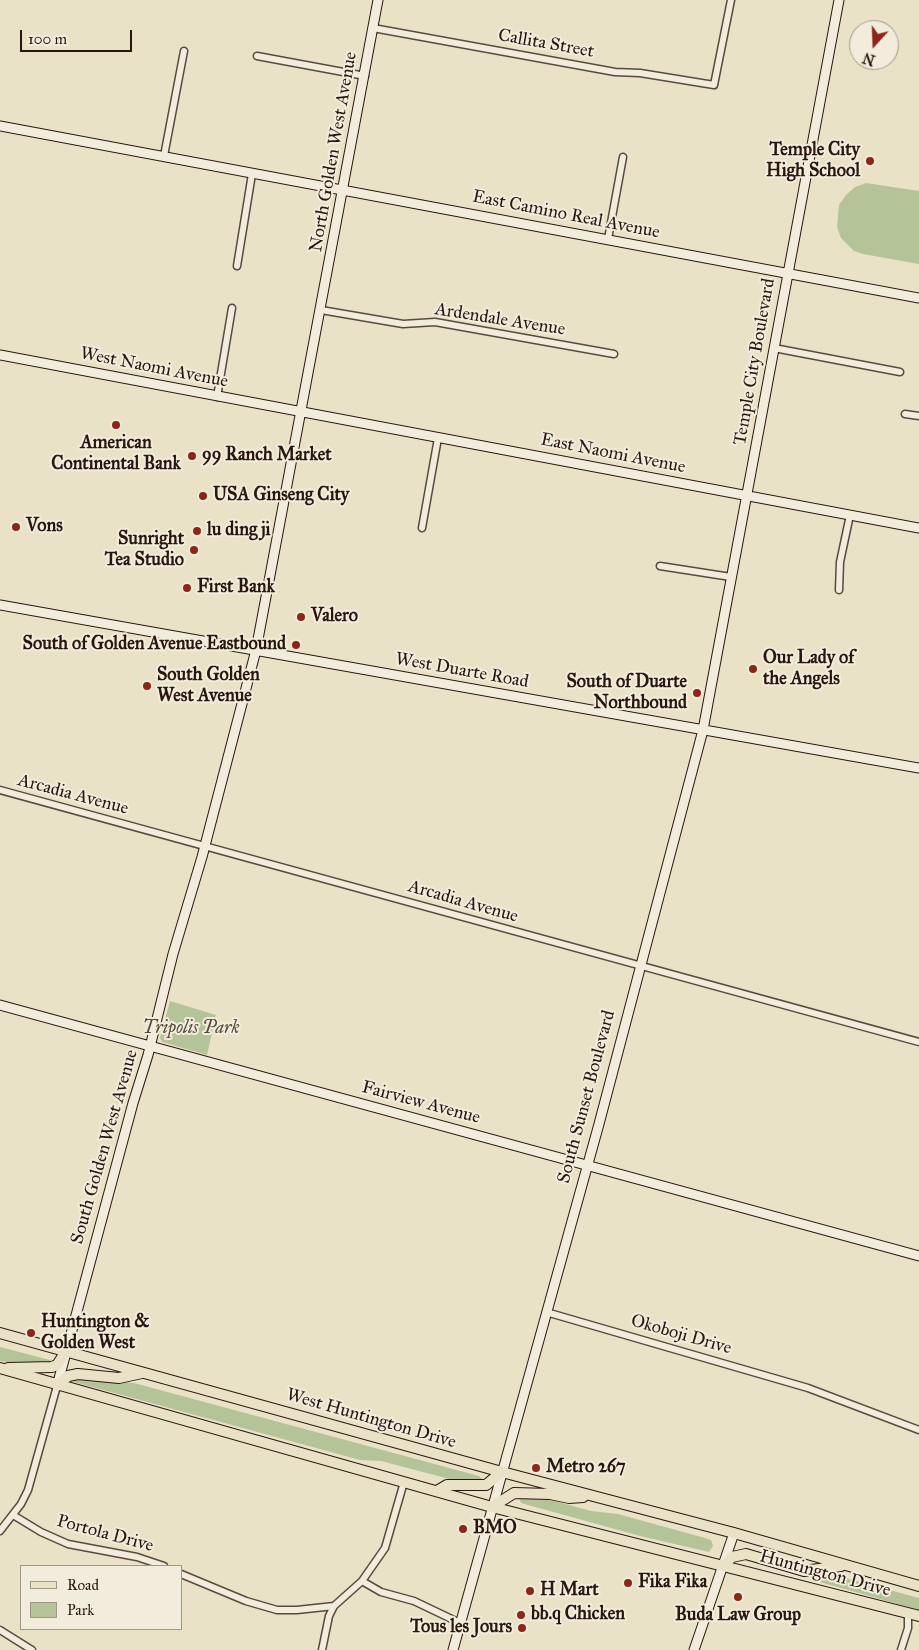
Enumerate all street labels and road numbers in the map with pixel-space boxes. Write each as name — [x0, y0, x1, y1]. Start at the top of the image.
street label: Callita Street — [496, 25, 596, 63]
street label: North Golden West Avenue — [306, 50, 362, 254]
street label: East Camino Real Avenue — [470, 186, 662, 244]
street label: Temple City Boulevard — [730, 277, 780, 447]
street label: Ardendale Avenue — [433, 299, 567, 341]
street label: West Naomi Avenue — [78, 343, 230, 393]
street label: East Naomi Avenue — [539, 429, 687, 479]
street label: West Duarte Road — [394, 649, 530, 693]
street label: Arcadia Avenue — [15, 770, 131, 820]
street label: Arcadia Avenue — [405, 876, 521, 928]
street label: South Sunset Boulevard — [554, 1008, 620, 1186]
street label: South Golden West Avenue — [67, 1047, 143, 1247]
street label: Fairview Avenue — [359, 1077, 483, 1129]
street label: Okoboji Drive — [628, 1310, 734, 1360]
street label: West Huntington Drive — [284, 1384, 458, 1454]
street label: Portola Drive — [54, 1511, 156, 1557]
street label: Huntington Drive — [757, 1546, 893, 1602]

